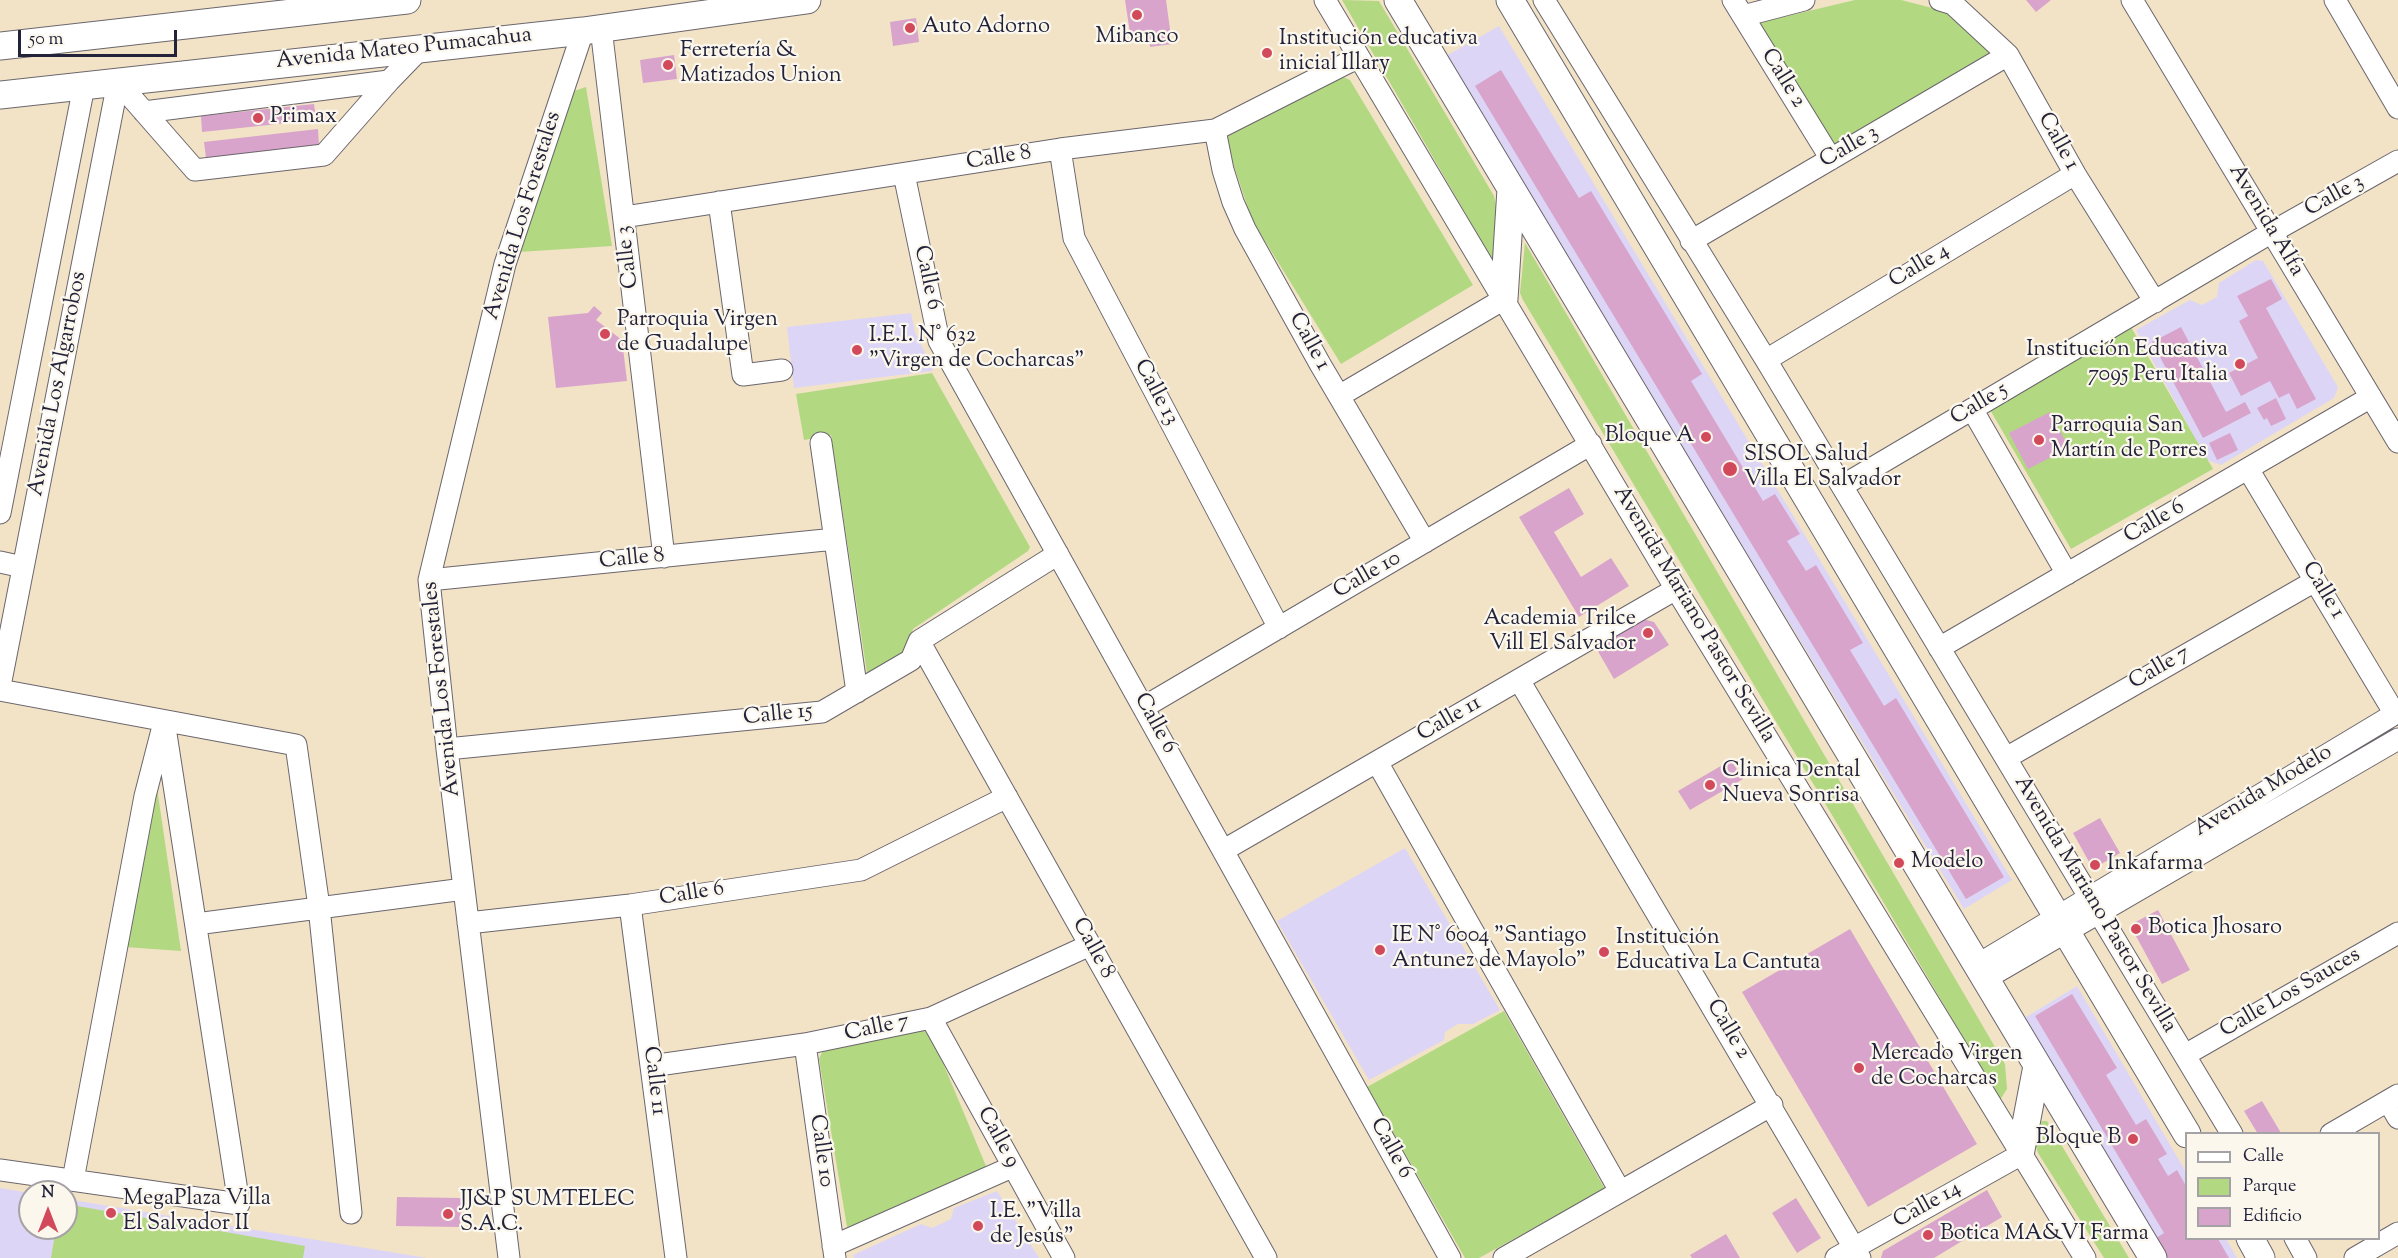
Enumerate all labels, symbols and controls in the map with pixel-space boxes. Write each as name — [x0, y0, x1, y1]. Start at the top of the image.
marker: Mibanco — [1130, 8, 1144, 22]
place label: Auto Adorno — [922, 15, 1050, 41]
scale bar — [21, 18, 180, 56]
marker: Auto Adorno — [903, 21, 917, 35]
street label: Avenida Mateo Pumacahua — [275, 23, 533, 77]
place label: Mibanco — [1095, 25, 1179, 51]
text: 50 m — [29, 27, 63, 53]
place label: Institución educativa inicial Illary — [1279, 27, 1478, 78]
place label: Ferretería & Matizados Union — [680, 39, 842, 90]
street label: Calle 2 — [1754, 45, 1810, 113]
marker: Institución educativa inicial Illary — [1260, 46, 1274, 60]
marker: Ferretería & Matizados Union — [661, 58, 675, 72]
place label: Primax — [270, 105, 337, 131]
street label: Calle 1 — [2030, 108, 2084, 176]
street label: Avenida Los Forestales — [480, 109, 568, 323]
marker: Primax — [251, 111, 265, 125]
street label: Calle 3 — [1816, 121, 1884, 175]
street label: Calle 8 — [965, 141, 1033, 177]
street label: Avenida Alfa — [2221, 160, 2309, 282]
street label: Calle 3 — [2301, 170, 2369, 224]
street label: Calle 3 — [612, 224, 646, 290]
street label: Calle 4 — [1885, 239, 1955, 295]
street label: Calle 6 — [906, 243, 946, 313]
street label: Avenida Los Algarrobos — [24, 269, 94, 499]
place label: Parroquia Virgen de Guadalupe — [617, 308, 778, 360]
street label: Calle 1 — [1281, 308, 1335, 376]
place label: I.E.I. N° 632 "Virgen de Cocharcas" — [869, 324, 1084, 376]
marker: Parroquia Virgen de Guadalupe — [598, 327, 612, 341]
place label: Institución Educativa 7095 Peru Italia — [2026, 338, 2228, 390]
marker: I.E.I. N° 632 "Virgen de Cocharcas" — [850, 343, 864, 357]
street label: Calle 13 — [1127, 355, 1183, 431]
marker: Institución Educativa 7095 Peru Italia — [2233, 357, 2247, 371]
street label: Calle 5 — [1947, 378, 2013, 432]
place label: Parroquia San Martín de Porres — [2051, 414, 2207, 466]
place label: Bloque A — [1605, 424, 1694, 450]
marker: Bloque A — [1699, 430, 1713, 444]
marker: Parroquia San Martín de Porres — [2032, 433, 2046, 447]
place label: SISOL Salud Villa El Salvador — [1744, 443, 1901, 494]
marker: SISOL Salud Villa El Salvador — [1721, 460, 1739, 478]
street label: Avenida Mariano Pastor Sevilla — [1606, 482, 1780, 748]
street label: Calle 6 — [2120, 495, 2190, 551]
street label: Calle 8 — [598, 543, 666, 577]
street label: Calle 10 — [1330, 546, 1406, 606]
street label: Calle 1 — [2295, 558, 2349, 624]
street label: Avenida Los Forestales — [419, 580, 467, 798]
place label: Academia Trilce Vill El Salvador — [1484, 607, 1636, 658]
marker: Academia Trilce Vill El Salvador — [1641, 626, 1655, 640]
street label: Calle 7 — [2125, 641, 2195, 697]
street label: Calle 6 — [1127, 689, 1181, 759]
street label: Calle 11 — [1413, 691, 1487, 749]
street label: Calle 15 — [742, 699, 814, 733]
street label: Avenida Modelo — [2190, 740, 2338, 844]
place label: Clinica Dental Nueva Sonrisa — [1722, 759, 1860, 810]
street label: Avenida Mariano Pastor Sevilla — [2007, 772, 2181, 1038]
marker: Clinica Dental Nueva Sonrisa — [1703, 778, 1717, 792]
place label: Modelo — [1911, 850, 1983, 876]
place label: Inkafarma — [2107, 852, 2203, 878]
marker: Modelo — [1892, 856, 1906, 870]
marker: Inkafarma — [2088, 858, 2102, 872]
street label: Calle 6 — [658, 877, 726, 913]
street label: Calle 8 — [1065, 914, 1119, 984]
place label: Botica Jhosaro — [2148, 916, 2282, 942]
marker: Botica Jhosaro — [2129, 922, 2143, 936]
place label: IE N° 6004 "Santiago Antunez de Mayolo" — [1392, 924, 1586, 975]
place label: Institución Educativa La Cantuta — [1616, 926, 1820, 978]
marker: IE N° 6004 "Santiago Antunez de Mayolo" — [1373, 943, 1387, 957]
street label: Calle Los Sauces — [2216, 943, 2366, 1045]
marker: Institución Educativa La Cantuta — [1597, 945, 1611, 959]
street label: Calle 2 — [1699, 995, 1755, 1065]
street label: Calle 7 — [842, 1009, 912, 1049]
place label: Mercado Virgen de Cocharcas — [1871, 1042, 2023, 1094]
street label: Calle 11 — [636, 1045, 670, 1117]
marker: Mercado Virgen de Cocharcas — [1852, 1061, 1866, 1075]
street label: Calle 9 — [970, 1103, 1024, 1173]
street label: Calle 10 — [802, 1113, 838, 1189]
street label: Calle 6 — [1363, 1114, 1417, 1184]
place label: Bloque B — [2036, 1126, 2121, 1152]
marker: Bloque B — [2126, 1132, 2140, 1146]
legend — [2185, 1132, 2380, 1240]
text: Calle — [2243, 1144, 2284, 1170]
text: Parque — [2243, 1174, 2296, 1200]
street label: Calle 14 — [1890, 1177, 1966, 1235]
north arrow — [18, 1180, 78, 1240]
text: N — [42, 1182, 54, 1205]
place label: MegaPlaza Villa El Salvador II — [123, 1187, 271, 1238]
place label: JJ&P SUMTELEC S.A.C. — [460, 1188, 635, 1240]
place label: I.E. "Villa de Jesús" — [990, 1200, 1081, 1252]
text: Edificio — [2243, 1204, 2302, 1230]
marker: MegaPlaza Villa El Salvador II — [104, 1206, 118, 1220]
marker: JJ&P SUMTELEC S.A.C. — [441, 1207, 455, 1221]
marker: I.E. "Villa de Jesús" — [971, 1219, 985, 1233]
place label: Botica MA&VI Farma — [1940, 1222, 2149, 1248]
marker: Botica MA&VI Farma — [1921, 1228, 1935, 1242]

